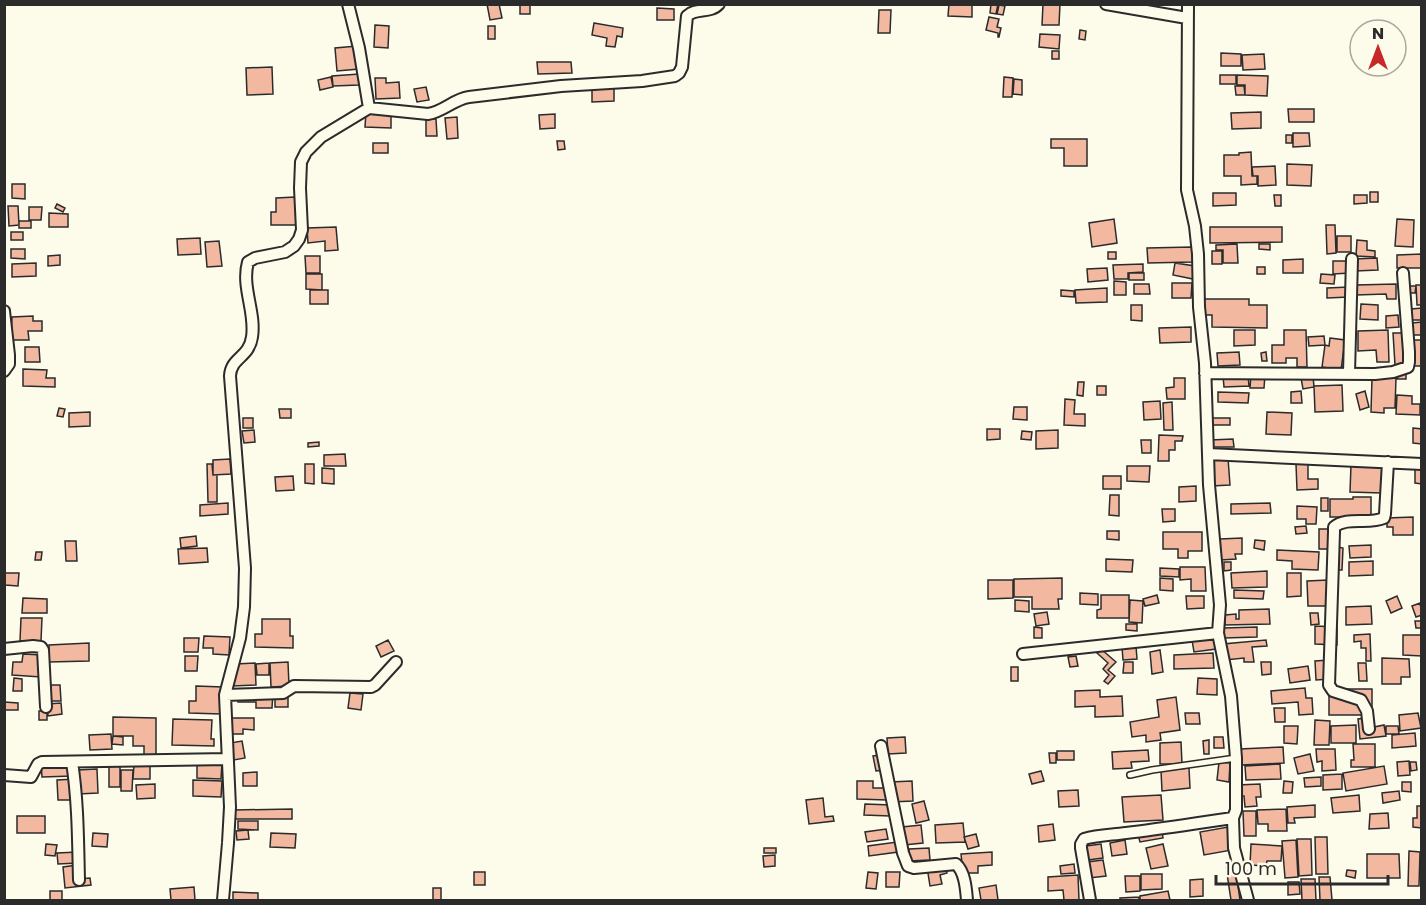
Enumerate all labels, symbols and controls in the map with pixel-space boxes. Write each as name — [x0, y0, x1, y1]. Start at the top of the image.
north arrow — [1348, 18, 1408, 78]
text: N — [1372, 22, 1384, 45]
scale bar — [1216, 848, 1388, 886]
text: 100 m — [1225, 856, 1277, 881]

